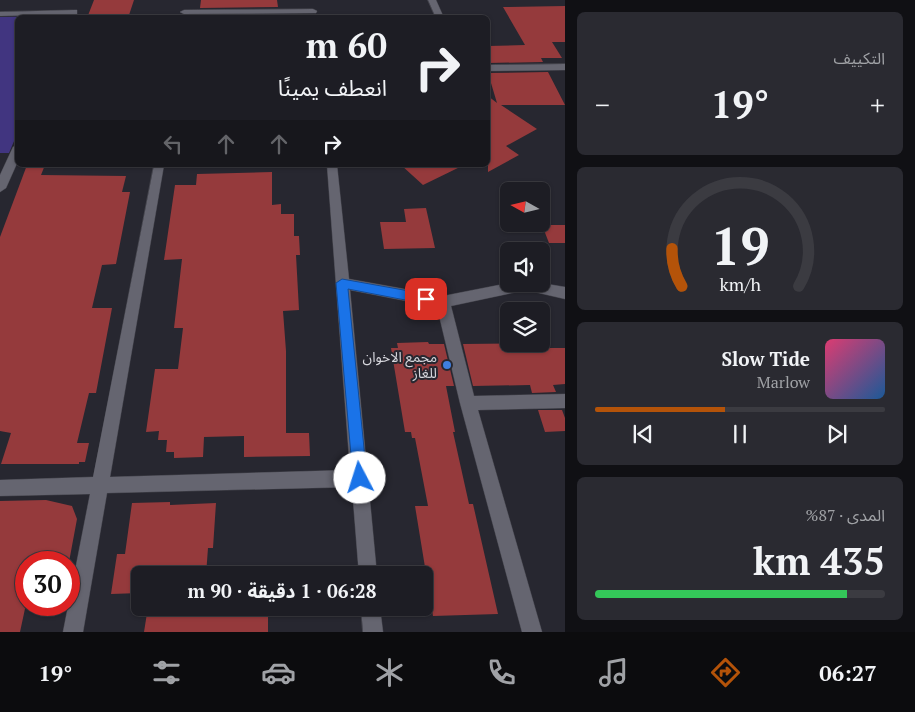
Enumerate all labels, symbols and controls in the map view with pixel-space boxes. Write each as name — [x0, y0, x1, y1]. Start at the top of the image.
text: 60 m — [306, 22, 387, 68]
icon: right — [405, 35, 470, 100]
text: التكييف — [833, 47, 885, 69]
text: انعطف يمينًا — [278, 73, 387, 102]
text: 19° — [711, 79, 769, 129]
text: − — [595, 86, 610, 123]
text: + — [870, 86, 885, 123]
icon: left — [159, 130, 187, 158]
icon: ahead — [212, 130, 240, 158]
icon: ahead — [265, 130, 293, 158]
icon: right — [318, 130, 346, 158]
north arrow — [500, 182, 550, 232]
map controls — [500, 182, 550, 352]
text: 19 — [711, 211, 769, 280]
button: sound — [500, 242, 550, 292]
text: km/h — [719, 272, 761, 296]
pin — [405, 278, 447, 320]
icon: arrive — [412, 285, 440, 313]
button: layers — [500, 302, 550, 352]
text: Slow Tide — [721, 346, 810, 371]
place label: مجمع الاخوان للغاز — [363, 347, 437, 382]
marker: مجمع الاخوان للغاز — [441, 359, 453, 371]
text: Marlow — [757, 371, 810, 393]
icon: previous — [629, 420, 657, 448]
icon: pause — [726, 420, 754, 448]
icon: next — [823, 420, 851, 448]
position arrow — [333, 451, 385, 503]
text: المدى · 87% — [806, 504, 885, 526]
text: 435 km — [753, 536, 885, 586]
speed limit sign: 30 — [15, 551, 80, 616]
text: 06:28 · 1 دقيقة · 90 m — [187, 578, 377, 603]
icon: filters — [149, 655, 184, 690]
icon: car — [261, 655, 296, 690]
icon: climate — [372, 655, 407, 690]
icon: phone — [484, 655, 519, 690]
icon: music — [596, 655, 631, 690]
icon: directions — [708, 655, 743, 690]
text: 19° — [38, 658, 72, 687]
text: 06:27 — [819, 658, 877, 687]

